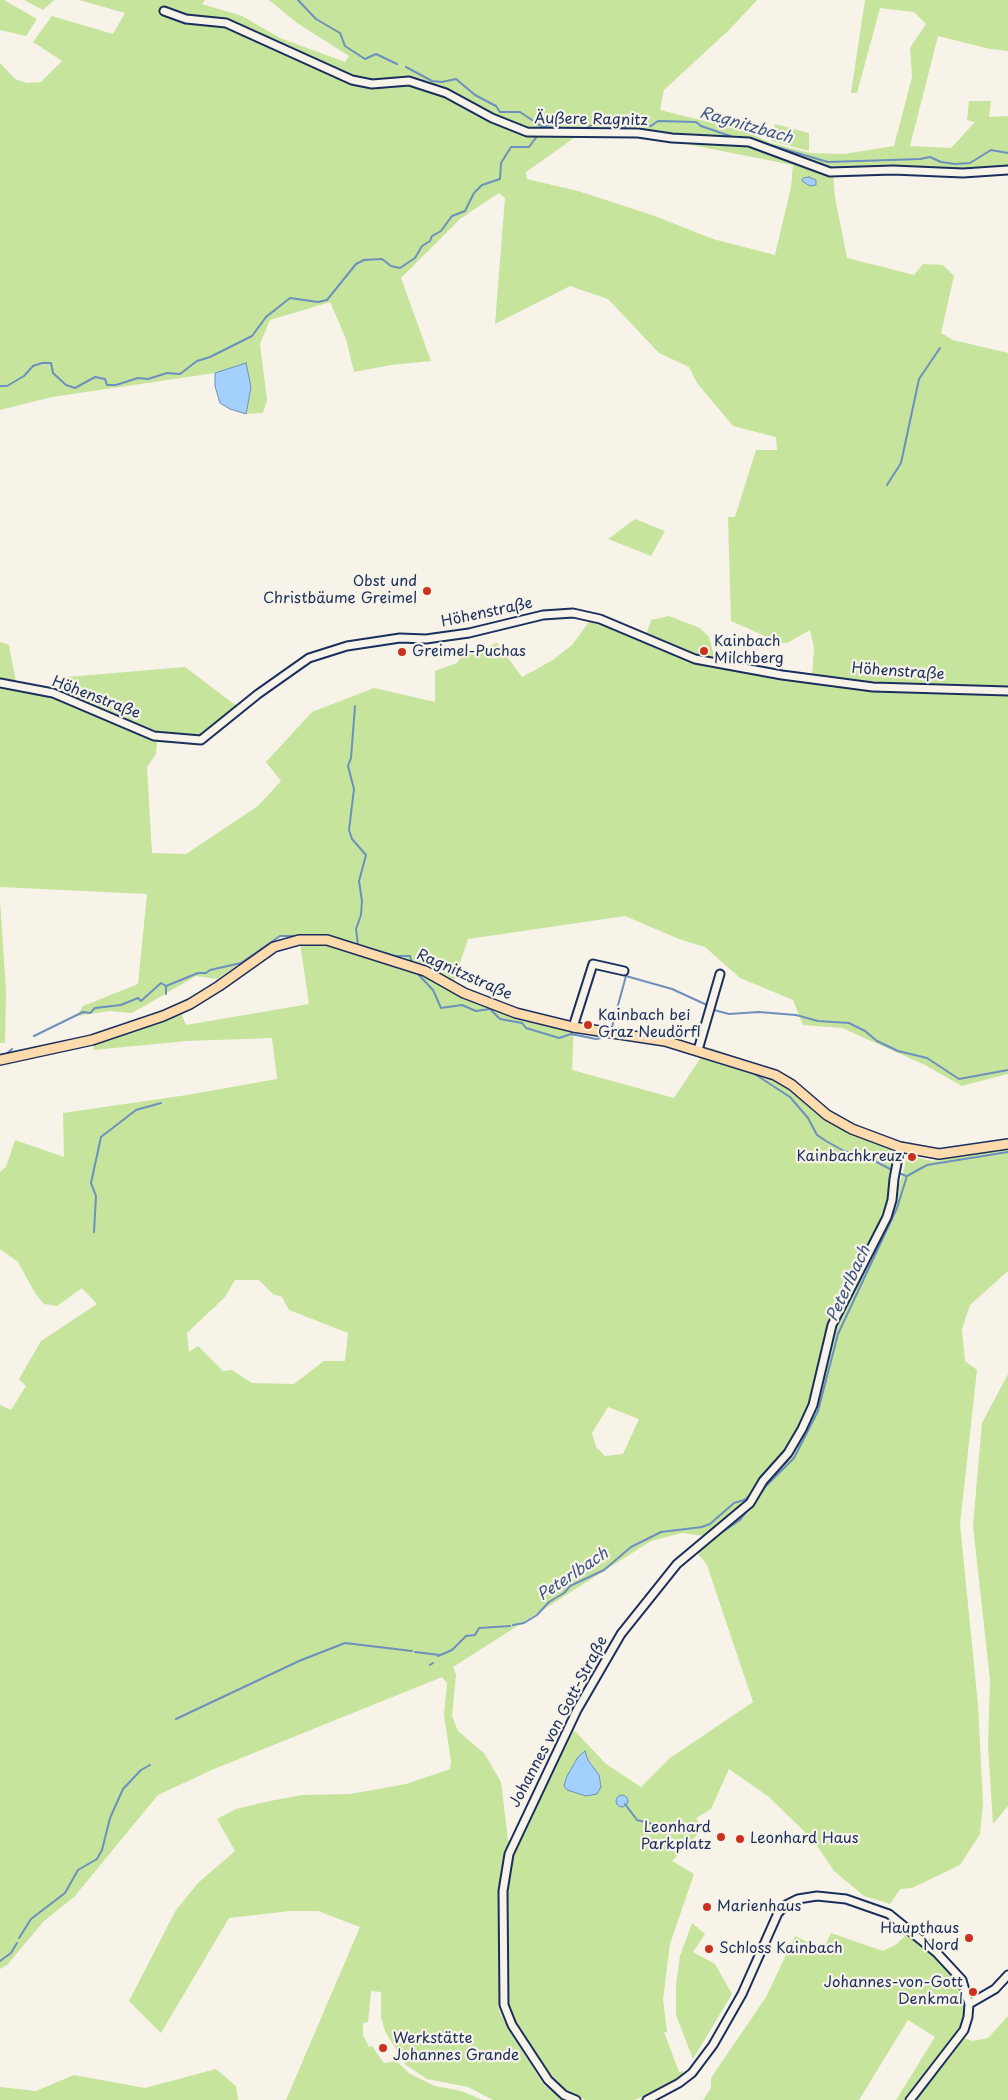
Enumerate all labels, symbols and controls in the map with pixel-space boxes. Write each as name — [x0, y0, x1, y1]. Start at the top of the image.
water label: Ragnitzbach — [697, 104, 795, 148]
street label: Äußere Ragnitz — [534, 110, 648, 130]
place label: Obst und Christbäume Greimel — [263, 573, 417, 608]
marker: Obst und Christbäume Greimel — [421, 585, 433, 597]
street label: Höhenstraße — [440, 595, 534, 631]
place label: Kainbach Milchberg — [714, 633, 784, 668]
place label: Greimel-Puchas — [412, 643, 526, 661]
marker: Kainbach Milchberg — [698, 645, 710, 657]
marker: Greimel-Puchas — [396, 646, 408, 658]
street label: Höhenstraße — [851, 660, 945, 684]
street label: Höhenstraße — [49, 673, 143, 723]
street label: Ragnitzstraße — [413, 946, 515, 1004]
place label: Kainbach bei Graz Neudörfl — [598, 1007, 701, 1042]
marker: Kainbach bei Graz Neudörfl — [582, 1019, 594, 1031]
place label: Kainbachkreuz — [797, 1148, 902, 1166]
marker: Kainbachkreuz — [906, 1151, 918, 1163]
water label: Peterlbach — [823, 1243, 875, 1325]
water label: Peterlbach — [534, 1544, 612, 1606]
street label: Johannes von Gott-Straße — [506, 1633, 612, 1811]
place label: Leonhard Parkplatz — [641, 1819, 711, 1854]
place label: Leonhard Haus — [750, 1830, 859, 1848]
marker: Leonhard Parkplatz — [715, 1831, 727, 1843]
marker: Leonhard Haus — [734, 1833, 746, 1845]
place label: Marienhaus — [717, 1898, 801, 1916]
marker: Marienhaus — [701, 1901, 713, 1913]
place label: Haupthaus Nord — [880, 1920, 959, 1955]
marker: Haupthaus Nord — [963, 1932, 975, 1944]
place label: Schloss Kainbach — [719, 1940, 843, 1958]
marker: Schloss Kainbach — [703, 1943, 715, 1955]
place label: Johannes-von-Gott Denkmal — [824, 1974, 963, 2009]
marker: Johannes-von-Gott Denkmal — [967, 1986, 979, 1998]
place label: Werkstätte Johannes Grande — [393, 2030, 519, 2065]
marker: Werkstätte Johannes Grande — [377, 2042, 389, 2054]

